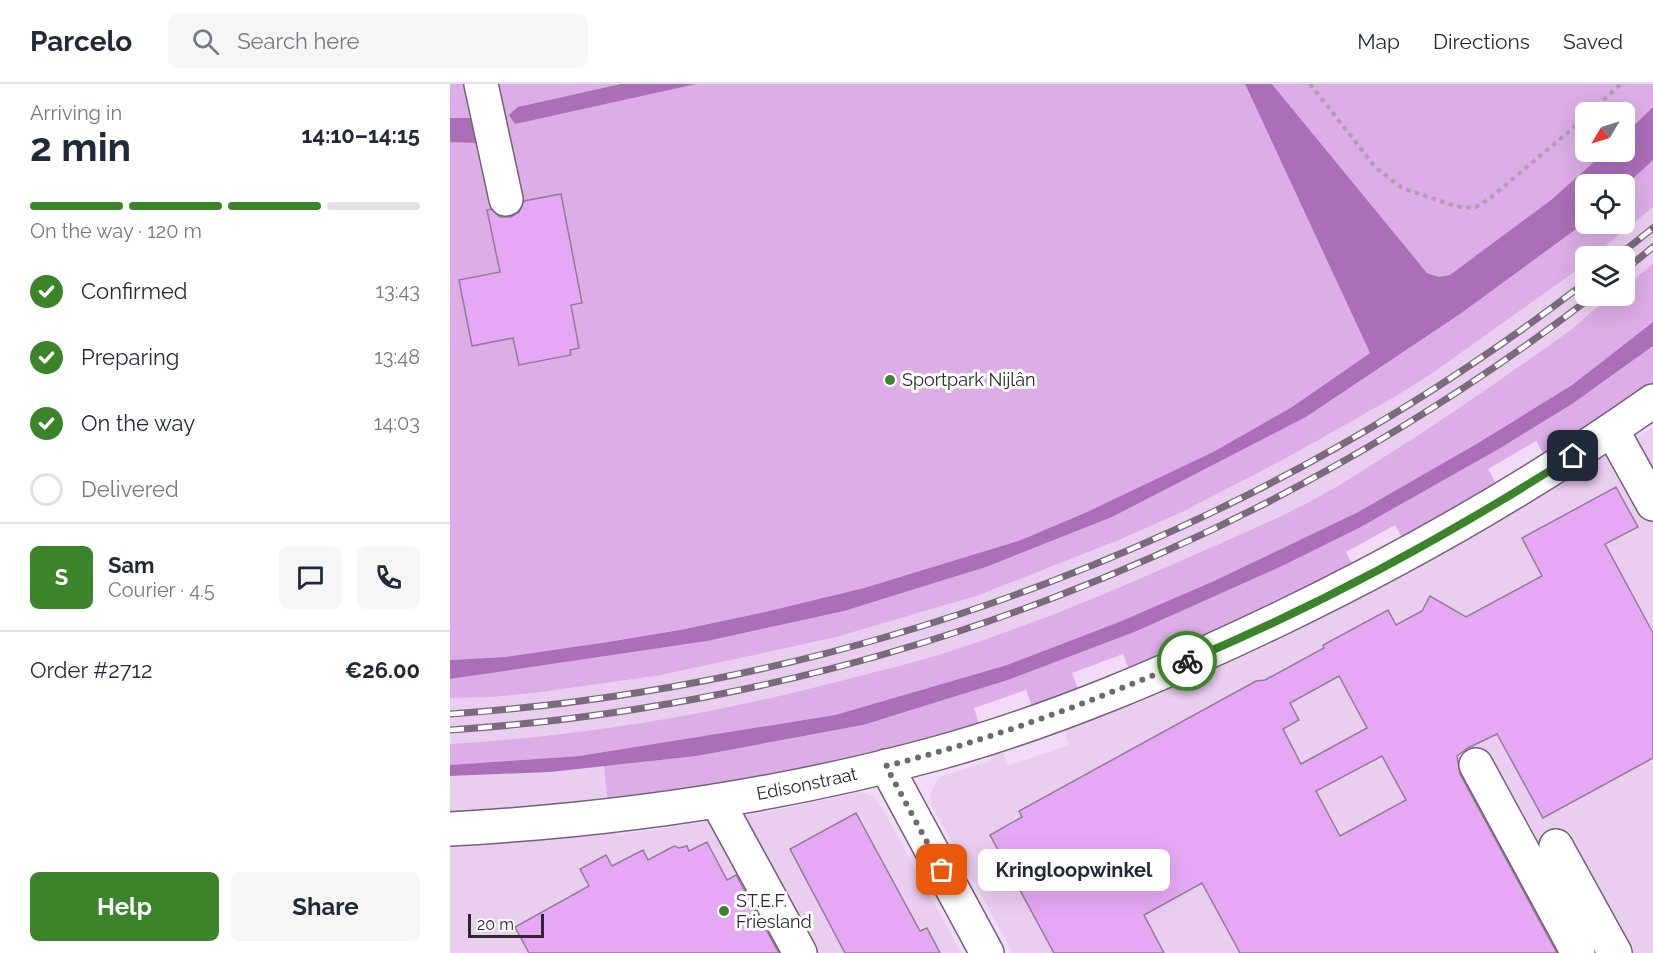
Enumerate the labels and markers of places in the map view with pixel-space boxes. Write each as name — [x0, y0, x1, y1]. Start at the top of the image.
place label: Sportpark Nijlân — [902, 369, 1036, 390]
marker: Sportpark Nijlân — [883, 373, 897, 387]
pin — [1547, 430, 1598, 481]
pin — [916, 844, 967, 895]
callout: Kringloopwinkel — [978, 849, 1170, 891]
place label: ST.E.F. Friesland — [736, 890, 812, 932]
marker: ST.E.F. Friesland — [717, 904, 731, 918]

